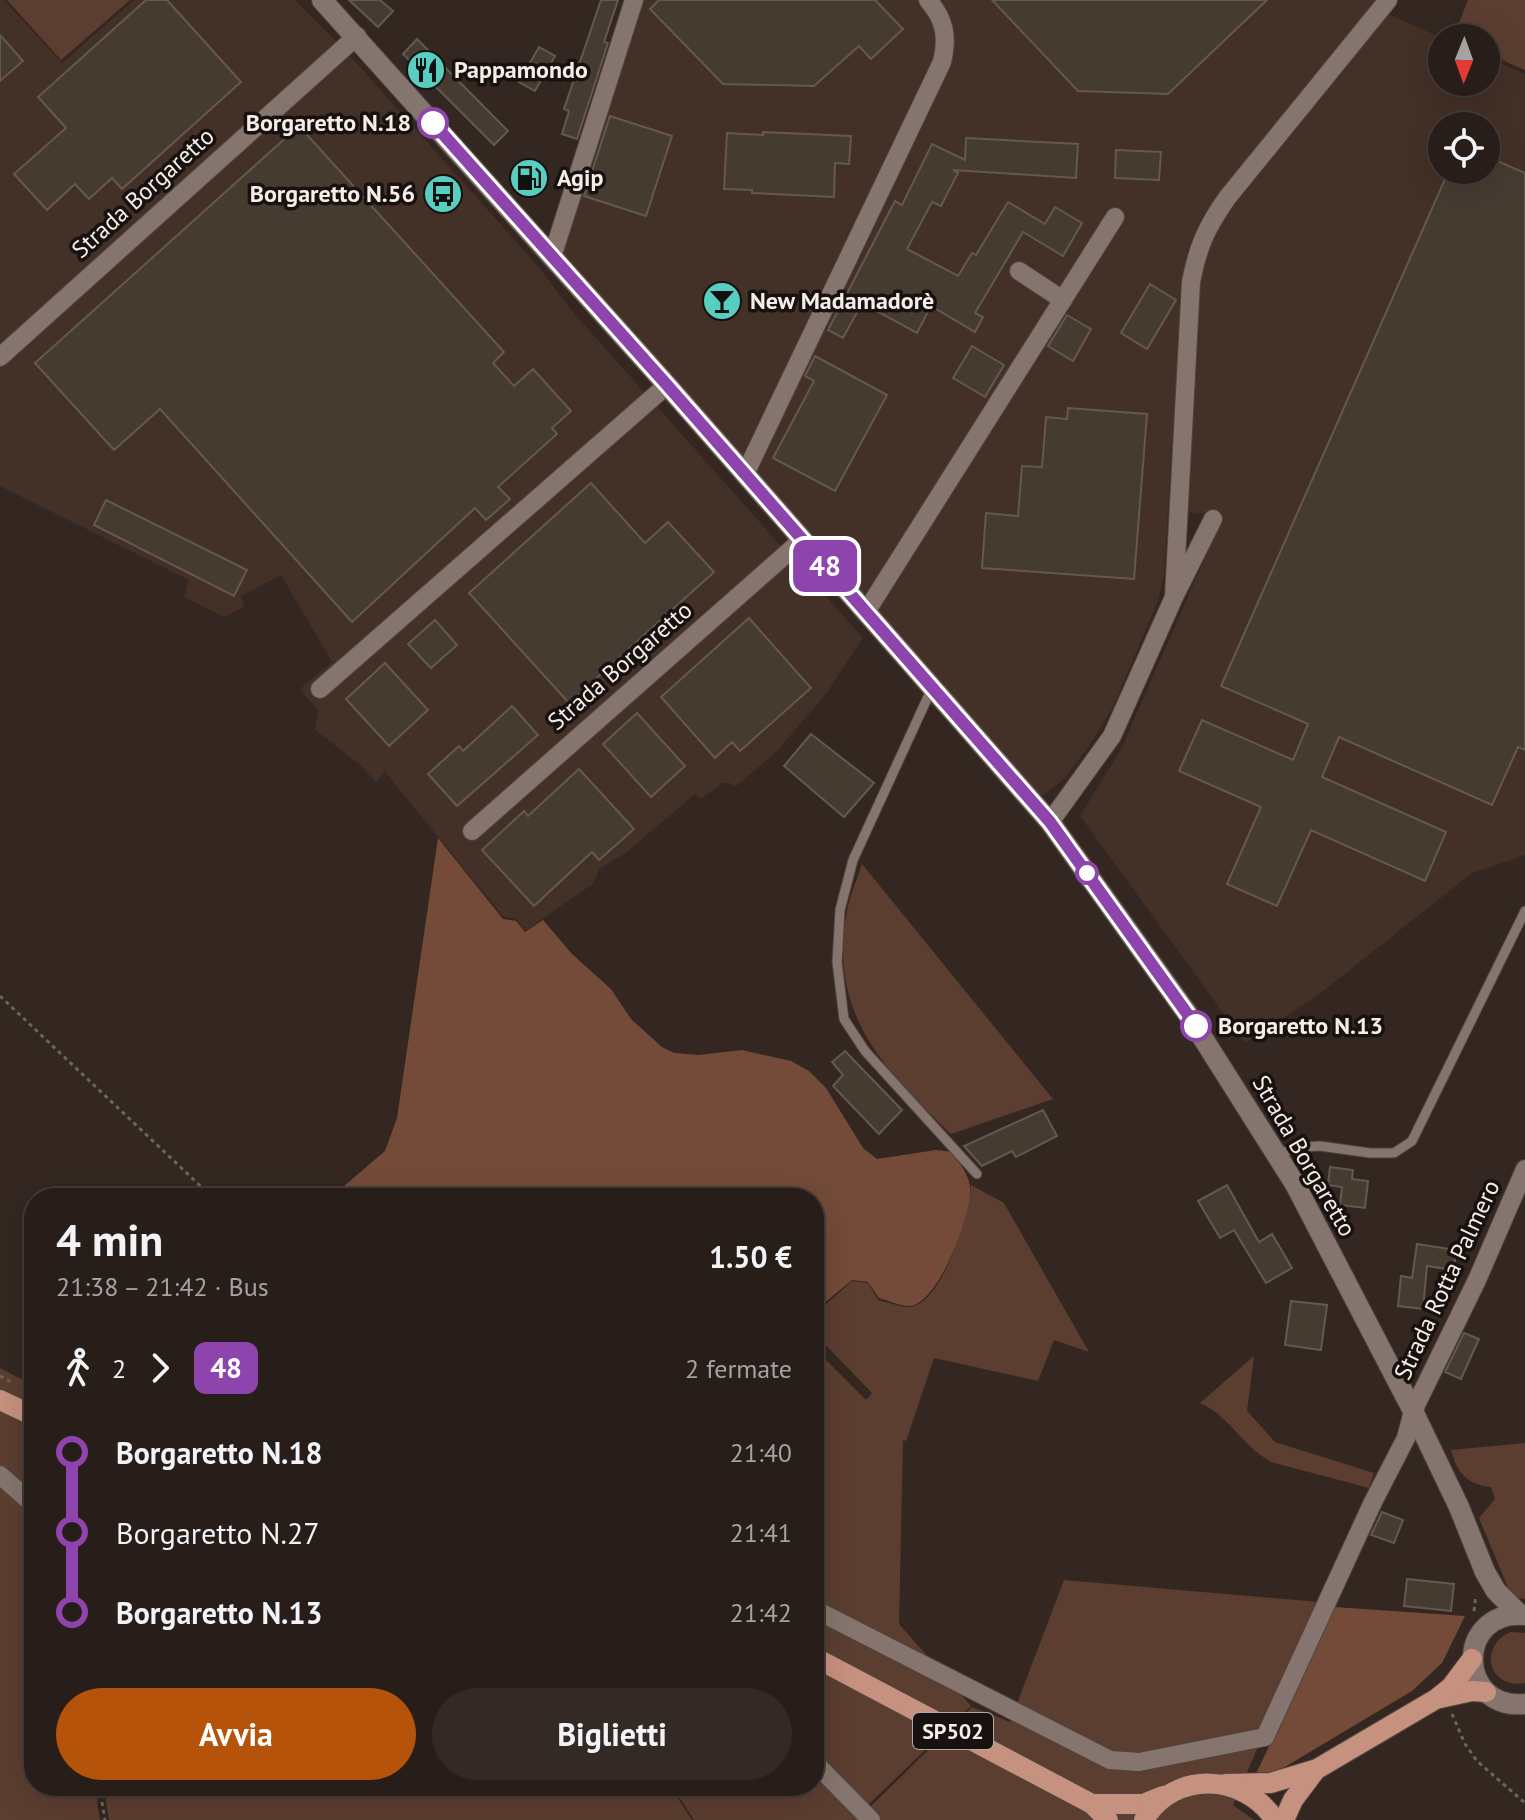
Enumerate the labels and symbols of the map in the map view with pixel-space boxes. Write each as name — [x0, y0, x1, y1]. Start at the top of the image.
north arrow — [1428, 24, 1500, 96]
restaurant icon: Pappamondo — [405, 49, 447, 91]
place label: Pappamondo — [454, 54, 588, 85]
place label: Borgaretto N.18 — [246, 107, 411, 138]
marker: Borgaretto N.18 — [418, 108, 448, 138]
street label: Strada Borgaretto — [65, 120, 220, 265]
fuel station icon: Agip — [508, 157, 550, 199]
place label: Agip — [557, 162, 603, 193]
bus stop icon: Borgaretto N.56 — [422, 173, 464, 215]
place label: Borgaretto N.56 — [250, 178, 415, 209]
bar icon: New Madamadorè — [701, 280, 743, 322]
place label: New Madamadorè — [750, 285, 934, 316]
line badge: 48 — [789, 540, 861, 592]
street label: Strada Borgaretto — [541, 594, 698, 737]
unlabelled marker — [1076, 862, 1098, 884]
place label: Borgaretto N.13 — [1218, 1010, 1383, 1041]
marker: Borgaretto N.13 — [1181, 1011, 1211, 1041]
street label: Strada Borgaretto — [1246, 1070, 1363, 1242]
street label: Strada Rotta Palmero — [1387, 1175, 1506, 1385]
road number: SP502 — [913, 1713, 993, 1749]

